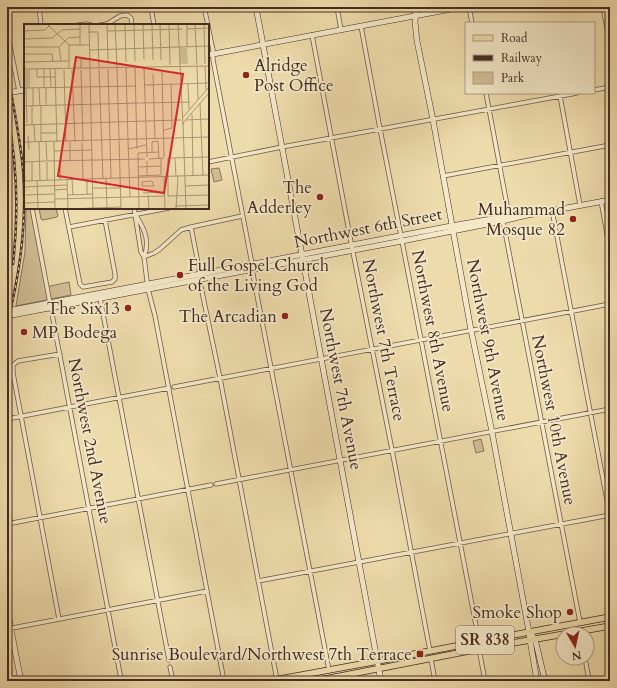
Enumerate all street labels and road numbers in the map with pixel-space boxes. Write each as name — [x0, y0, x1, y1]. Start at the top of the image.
street label: Northwest 6th Street — [292, 202, 445, 254]
street label: Northwest 8th Avenue — [406, 248, 460, 414]
street label: Northwest 7th Terrace — [357, 257, 411, 423]
street label: Northwest 9th Avenue — [461, 257, 515, 423]
street label: Northwest 7th Avenue — [314, 306, 368, 472]
street label: Northwest 10th Avenue — [526, 333, 582, 507]
street label: Northwest 2nd Avenue — [63, 356, 117, 526]
road number: SR 838 — [456, 626, 514, 654]

